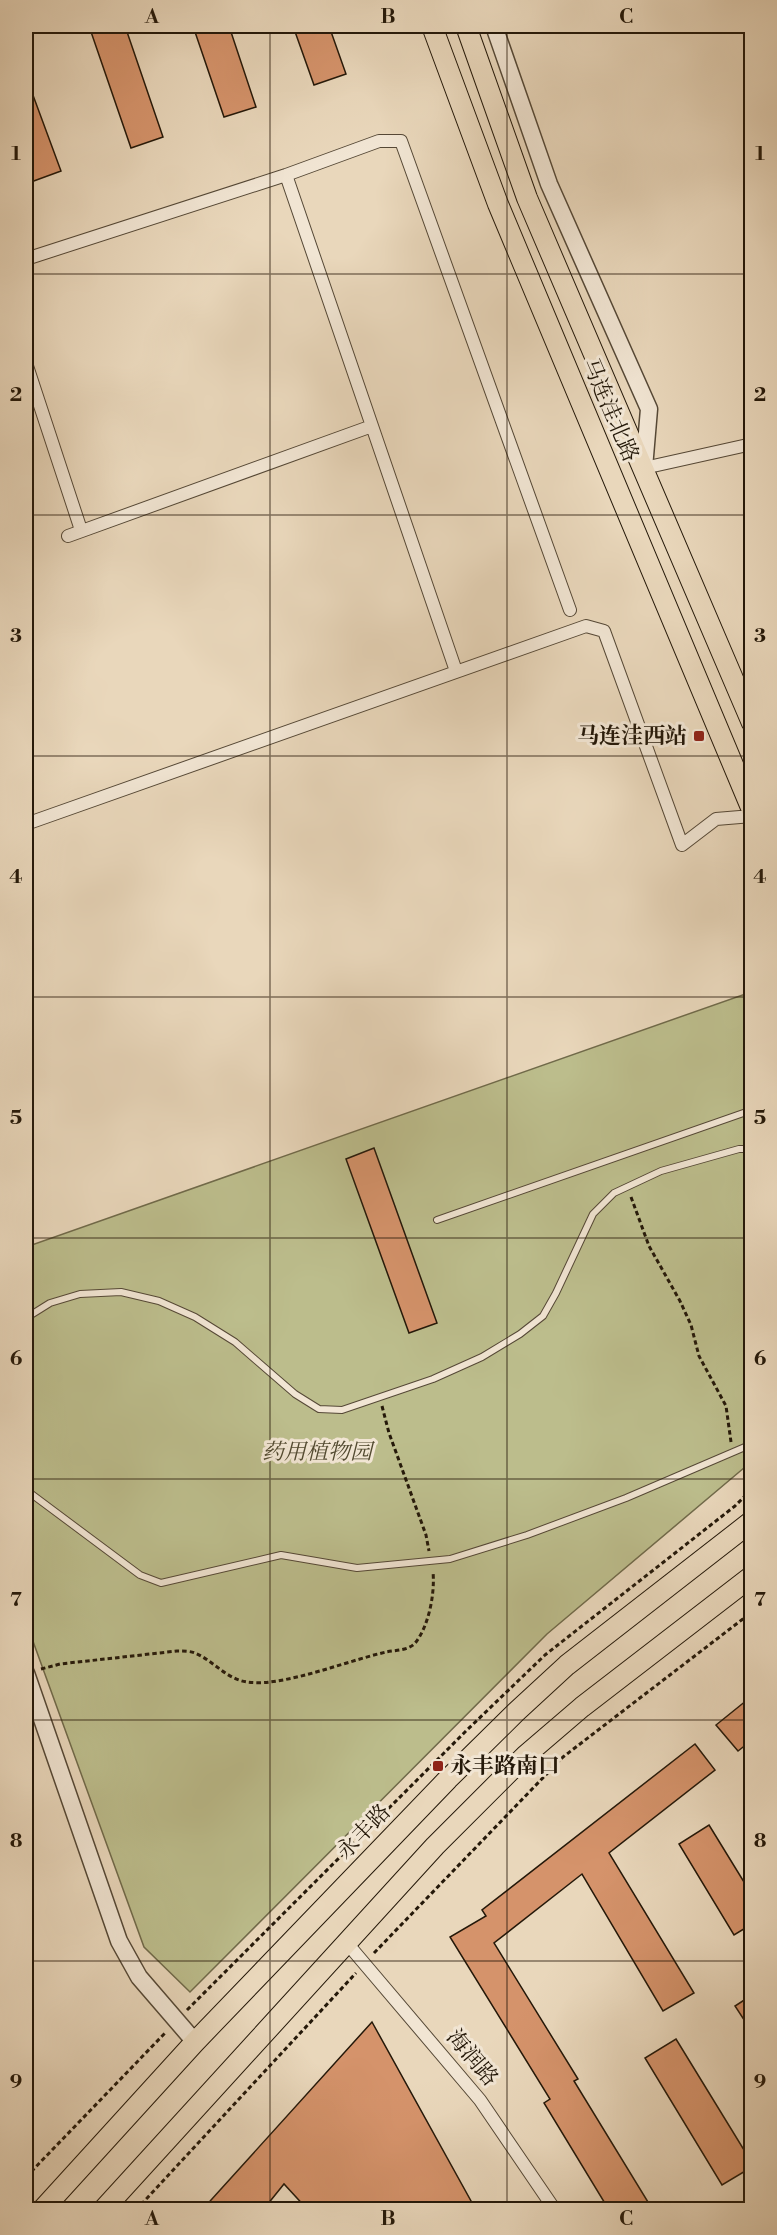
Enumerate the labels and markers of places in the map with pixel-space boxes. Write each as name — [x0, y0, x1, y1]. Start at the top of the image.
place label: 马连洼西站 — [577, 723, 687, 750]
marker: 马连洼西站 — [692, 729, 706, 743]
place label: 永丰路南口 — [450, 1753, 560, 1780]
marker: 永丰路南口 — [431, 1759, 445, 1773]

